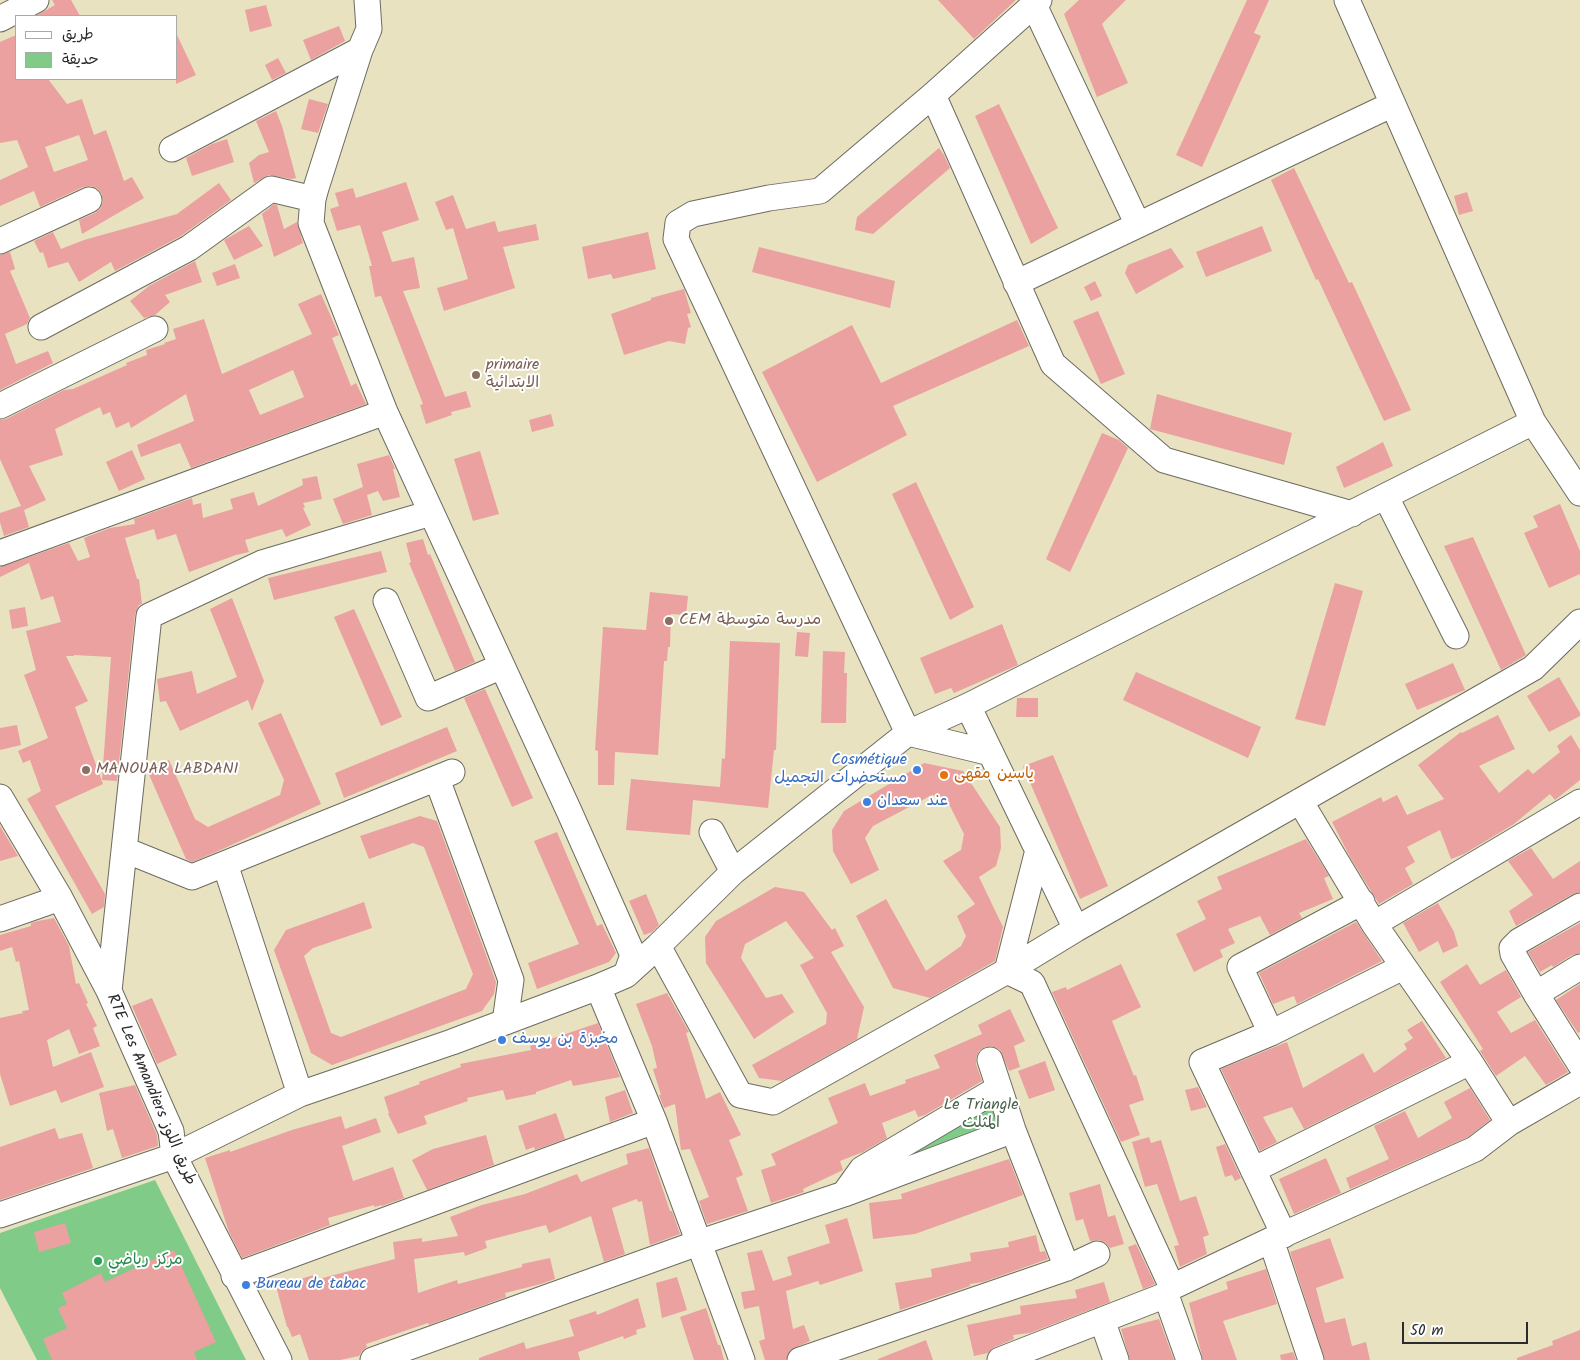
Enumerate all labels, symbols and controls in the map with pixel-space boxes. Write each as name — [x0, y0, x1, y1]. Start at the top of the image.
legend — [15, 15, 178, 80]
text: طريق — [62, 23, 94, 47]
text: حديقة — [62, 48, 99, 72]
place label: primaire الابتدائية — [486, 356, 539, 394]
marker: primaire الابتدائية — [470, 369, 482, 381]
place label: CEM مدرسة متوسطة — [679, 611, 821, 631]
marker: CEM مدرسة متوسطة — [663, 615, 675, 627]
place label: Cosmétique مستحضرات التجميل — [774, 751, 907, 789]
place label: MANOUAR LABDANI — [96, 760, 239, 780]
marker: MANOUAR LABDANI — [80, 764, 92, 776]
marker: Cosmétique مستحضرات التجميل — [911, 764, 923, 776]
place label: ياسين مقهى — [954, 765, 1034, 785]
marker: ياسين مقهى — [938, 769, 950, 781]
place label: عند سعدان — [877, 792, 948, 812]
marker: عند سعدان — [861, 796, 873, 808]
street label: RTE Les Amandiers طريق اللوز — [101, 991, 199, 1189]
place label: مخبزة بن یوسف — [512, 1030, 618, 1050]
marker: مخبزة بن یوسف — [496, 1034, 508, 1046]
park label: Le Triangle المثلث — [944, 1096, 1018, 1134]
place label: مركز رياضي — [108, 1251, 183, 1271]
marker: مركز رياضي — [92, 1255, 104, 1267]
place label: Bureau de tabac — [256, 1275, 366, 1295]
marker: Bureau de tabac — [240, 1279, 252, 1291]
scale bar — [1405, 1312, 1531, 1344]
text: 50 m — [1410, 1319, 1444, 1343]

